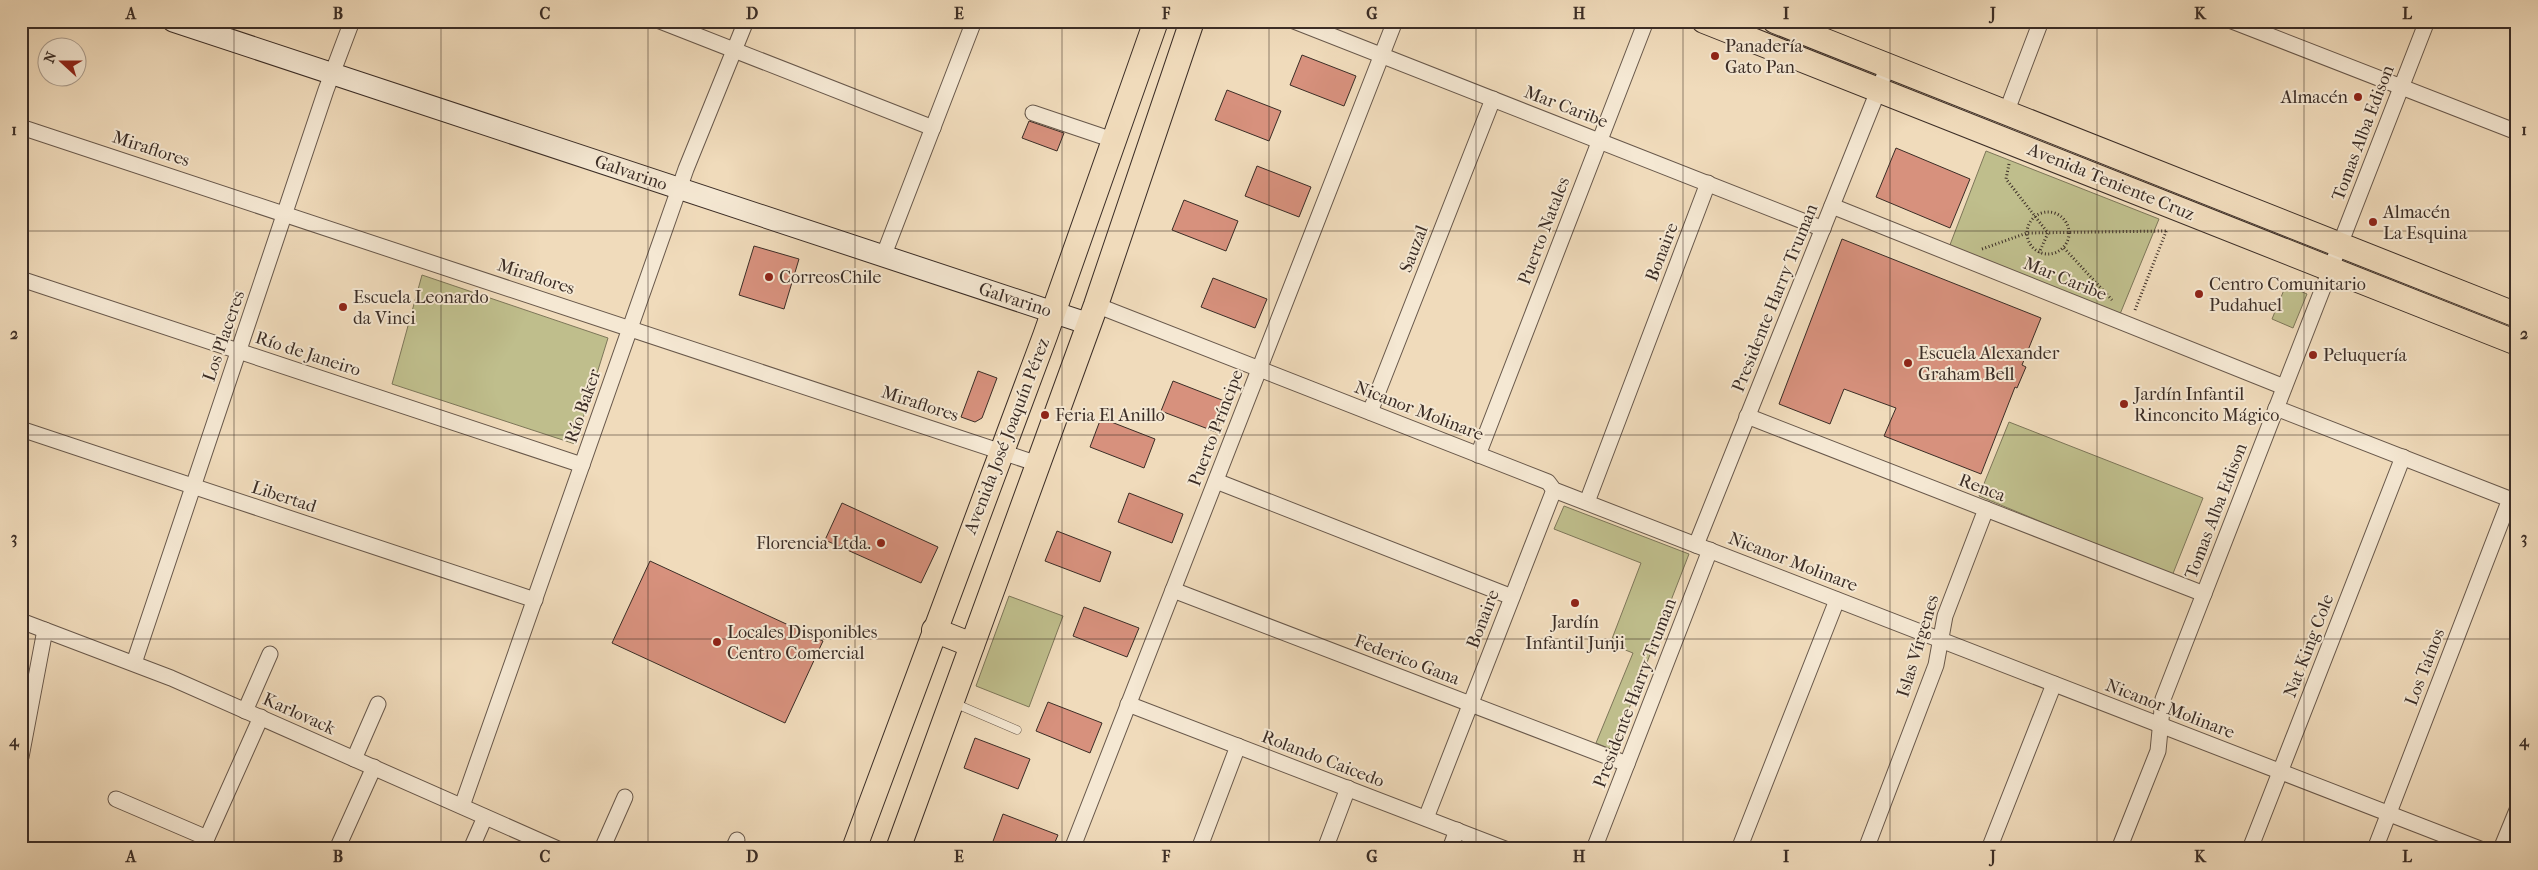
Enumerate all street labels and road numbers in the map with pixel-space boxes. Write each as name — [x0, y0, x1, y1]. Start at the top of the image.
street label: Tomas Alba Edison — [2327, 62, 2399, 204]
street label: Mar Caribe — [1521, 81, 1611, 133]
street label: Miraflores — [110, 127, 193, 171]
street label: Avenida Teniente Cruz — [2024, 139, 2197, 225]
street label: Galvarino — [592, 151, 670, 195]
street label: Puerto Natales — [1514, 174, 1574, 288]
street label: Presidente Harry Truman — [1728, 200, 1823, 395]
street label: Bonaire — [1641, 220, 1683, 284]
street label: Sauzal — [1395, 222, 1433, 276]
street label: Mar Caribe — [2020, 253, 2110, 305]
street label: Miraflores — [495, 255, 578, 299]
street label: Galvarino — [976, 278, 1054, 322]
street label: Los Placeres — [199, 287, 249, 384]
street label: Río de Janeiro — [253, 327, 363, 381]
street label: Avenida José Joaquín Pérez — [960, 335, 1054, 538]
street label: Río Baker — [561, 366, 606, 446]
street label: Puerto Príncipe — [1184, 367, 1248, 489]
street label: Nicanor Molinare — [1351, 377, 1487, 445]
street label: Miraflores — [879, 382, 962, 426]
street label: Tomas Alba Edison — [2180, 440, 2252, 582]
street label: Renca — [1956, 470, 2009, 507]
street label: Libertad — [249, 477, 319, 517]
street label: Nicanor Molinare — [1725, 528, 1861, 596]
street label: Bonaire — [1462, 587, 1504, 651]
street label: Nat King Cole — [2280, 591, 2338, 701]
street label: Islas Vírgenes — [1892, 592, 1944, 700]
street label: Presidente Harry Truman — [1589, 595, 1681, 791]
street label: Los Taínos — [2401, 625, 2449, 709]
street label: Federico Gana — [1352, 630, 1463, 690]
street label: Nicanor Molinare — [2102, 675, 2238, 743]
street label: Karlovack — [260, 689, 339, 740]
street label: Rolando Caicedo — [1259, 726, 1387, 792]

